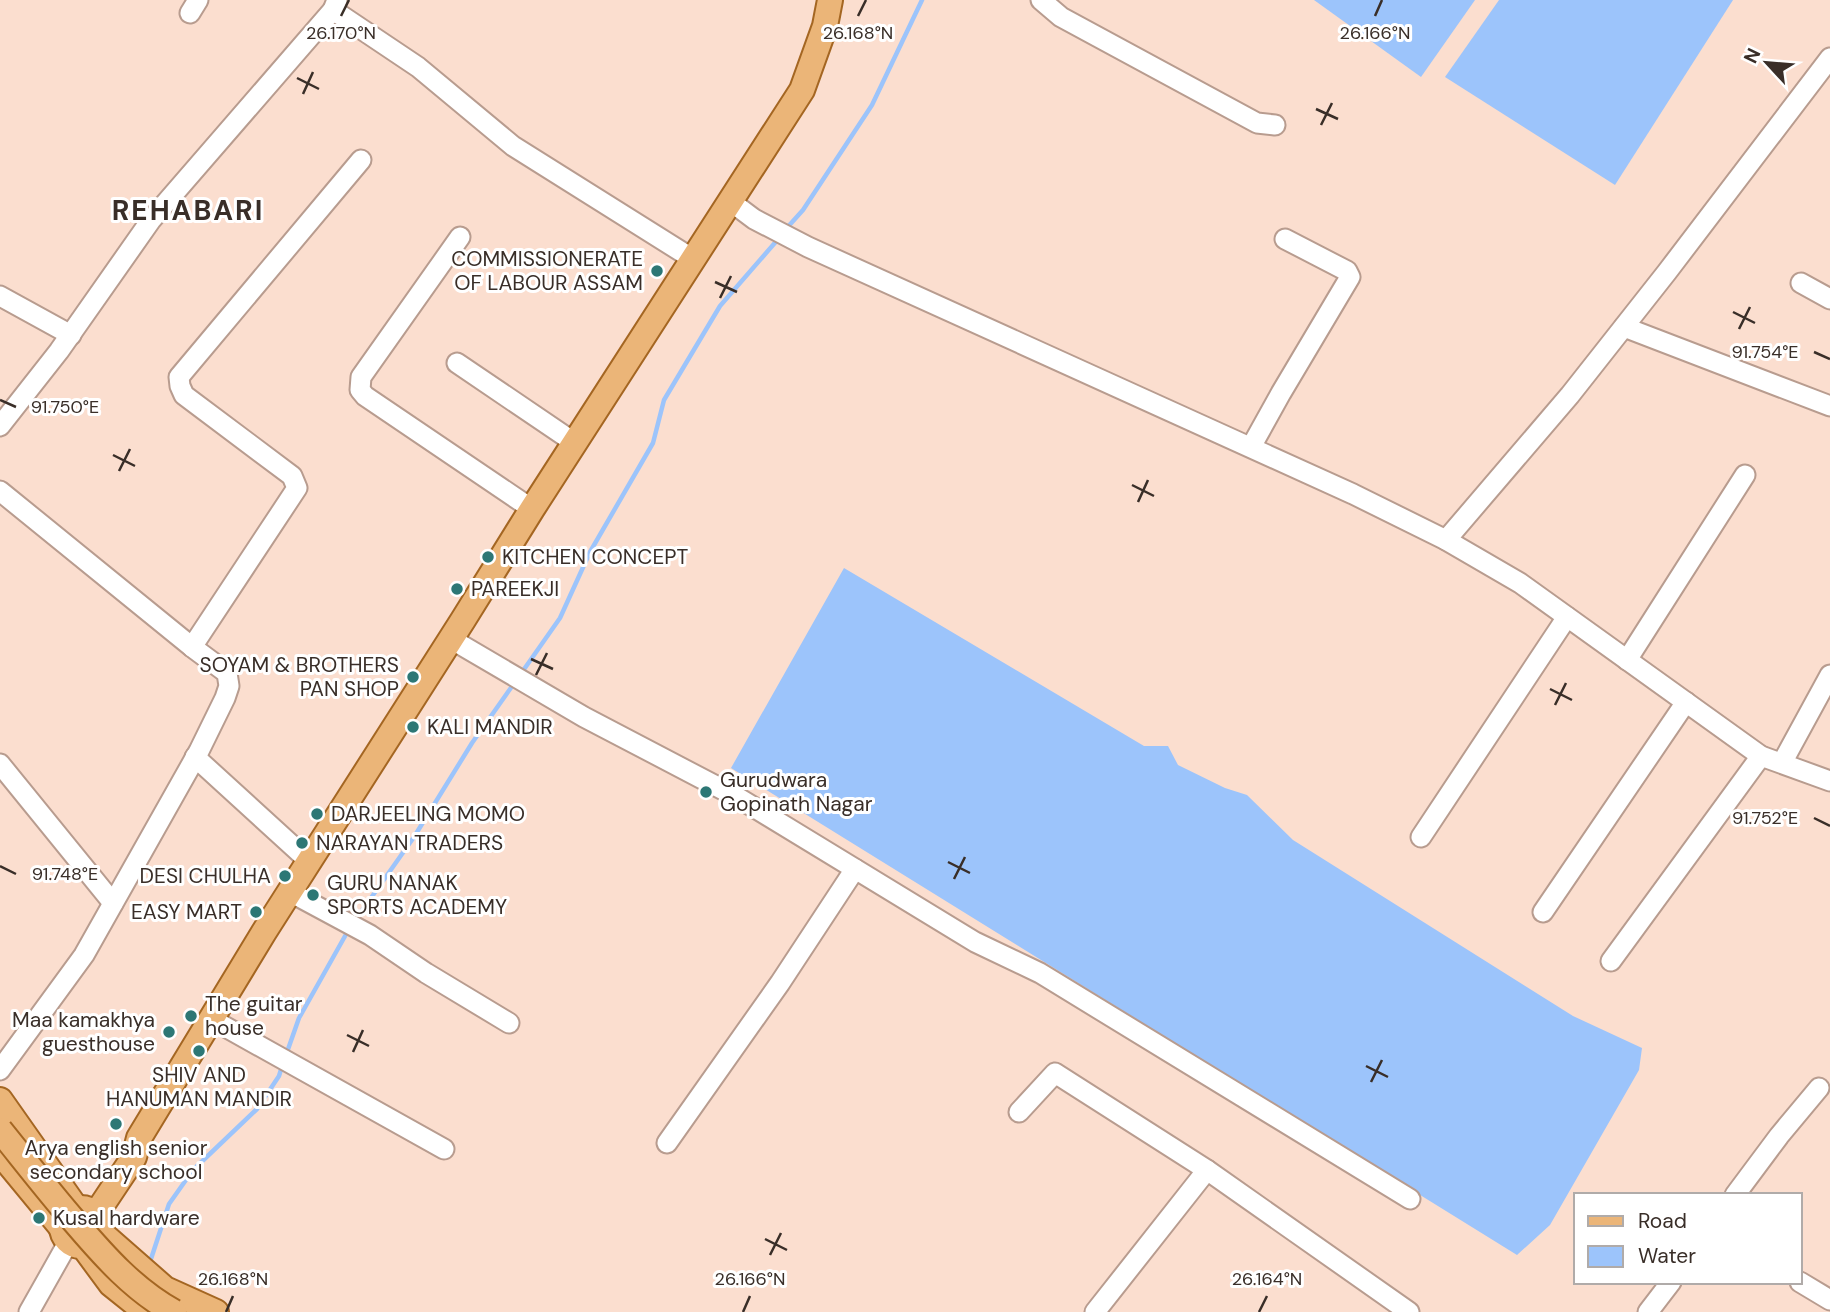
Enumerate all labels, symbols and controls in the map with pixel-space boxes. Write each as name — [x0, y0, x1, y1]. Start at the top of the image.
text: 26.170°N — [306, 21, 376, 45]
text: 26.168°N — [823, 21, 893, 45]
text: 26.166°N — [1340, 21, 1410, 45]
north arrow — [1732, 28, 1802, 98]
text: N — [1738, 44, 1766, 67]
district label: REHABARI — [112, 192, 264, 229]
place label: COMMISSIONERATE OF LABOUR ASSAM — [451, 245, 643, 297]
marker: COMMISSIONERATE OF LABOUR ASSAM — [649, 263, 665, 279]
text: 91.754°E — [1732, 340, 1798, 364]
text: 91.750°E — [31, 395, 99, 419]
place label: KITCHEN CONCEPT — [502, 543, 688, 571]
marker: KITCHEN CONCEPT — [480, 549, 496, 565]
place label: PAREEKJI — [471, 575, 559, 603]
marker: PAREEKJI — [449, 581, 465, 597]
place label: SOYAM & BROTHERS PAN SHOP — [200, 651, 399, 703]
marker: SOYAM & BROTHERS PAN SHOP — [405, 669, 421, 685]
place label: KALI MANDIR — [427, 713, 553, 741]
marker: KALI MANDIR — [405, 719, 421, 735]
place label: Gurudwara Gopinath Nagar — [720, 766, 873, 818]
marker: Gurudwara Gopinath Nagar — [698, 784, 714, 800]
place label: DARJEELING MOMO — [331, 800, 525, 828]
marker: DARJEELING MOMO — [309, 806, 325, 822]
text: 91.752°E — [1732, 806, 1798, 830]
place label: NARAYAN TRADERS — [316, 829, 503, 857]
marker: NARAYAN TRADERS — [294, 835, 310, 851]
text: 91.748°E — [32, 862, 98, 886]
place label: DESI CHULHA — [140, 862, 271, 890]
marker: DESI CHULHA — [277, 868, 293, 884]
place label: GURU NANAK SPORTS ACADEMY — [327, 869, 507, 921]
marker: GURU NANAK SPORTS ACADEMY — [305, 887, 321, 903]
place label: EASY MART — [131, 898, 242, 926]
marker: EASY MART — [248, 904, 264, 920]
place label: The guitar house — [205, 990, 303, 1042]
place label: Maa kamakhya guesthouse — [12, 1006, 155, 1058]
marker: The guitar house — [183, 1008, 199, 1024]
marker: Maa kamakhya guesthouse — [161, 1024, 177, 1040]
marker: SHIV AND HANUMAN MANDIR — [191, 1043, 207, 1059]
place label: SHIV AND HANUMAN MANDIR — [106, 1061, 292, 1113]
marker: Arya english senior secondary school — [108, 1116, 124, 1132]
place label: Arya english senior secondary school — [24, 1134, 208, 1186]
legend — [1574, 1193, 1802, 1284]
place label: Kusal hardware — [53, 1204, 200, 1232]
text: Road — [1638, 1207, 1687, 1235]
marker: Kusal hardware — [31, 1210, 47, 1226]
text: Water — [1638, 1242, 1696, 1270]
text: 26.168°N — [198, 1267, 268, 1291]
text: 26.166°N — [715, 1267, 785, 1291]
text: 26.164°N — [1232, 1267, 1302, 1291]

